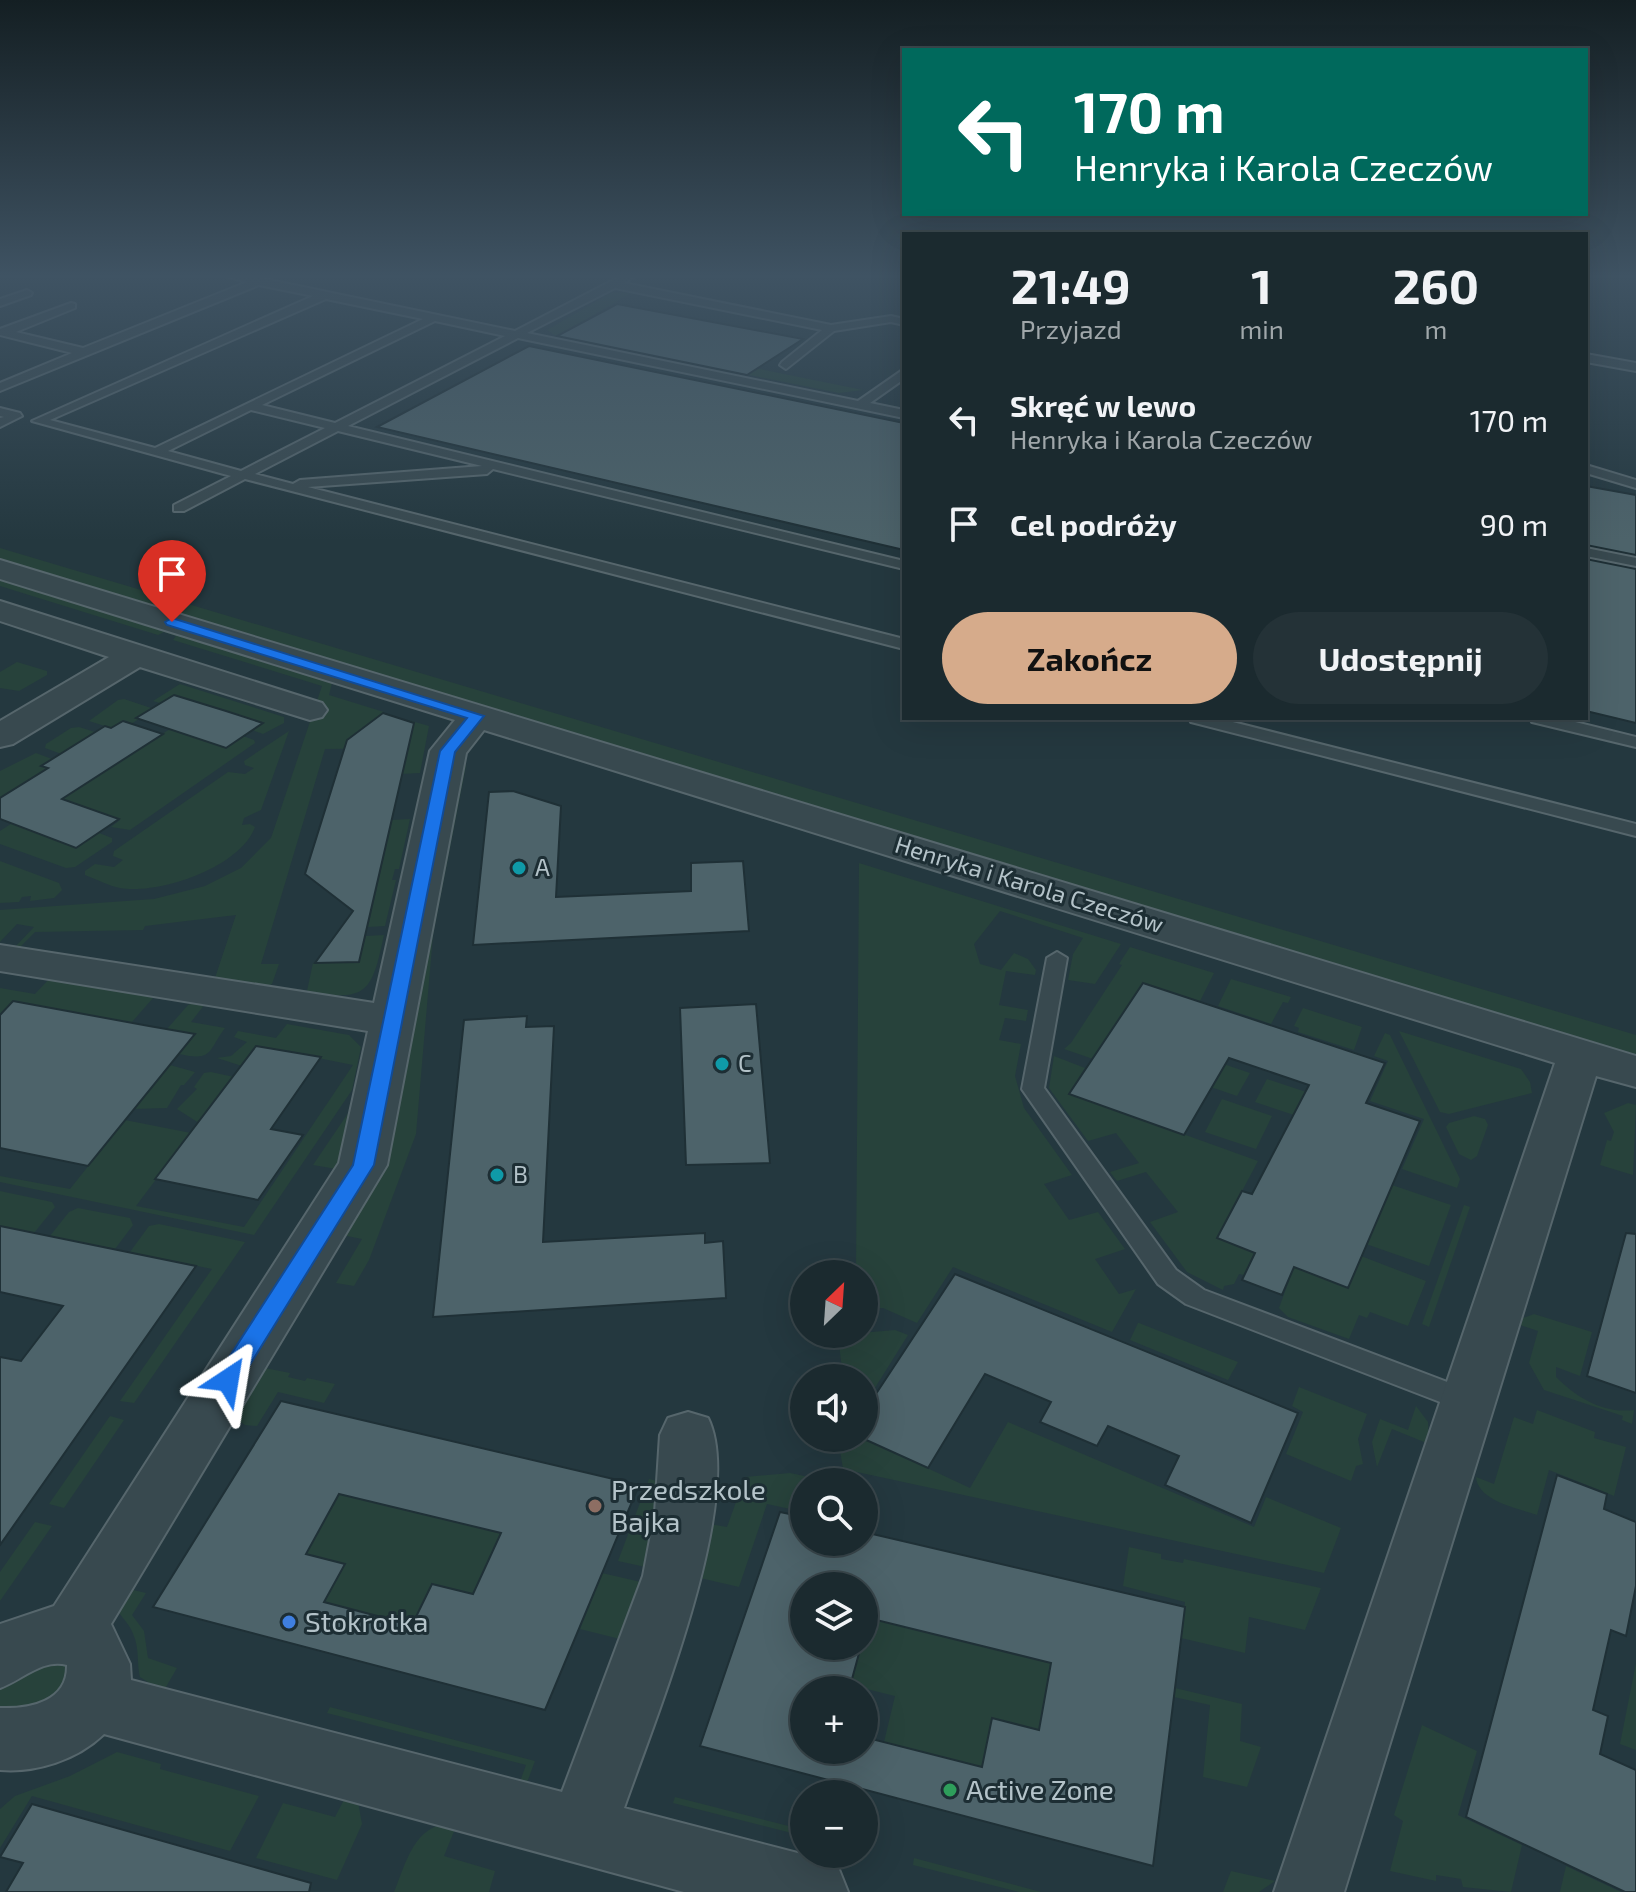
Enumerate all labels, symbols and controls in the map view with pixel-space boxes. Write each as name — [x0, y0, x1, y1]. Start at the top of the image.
text: 170 m — [1074, 77, 1225, 144]
icon: left — [942, 80, 1046, 184]
text: Henryka i Karola Czeczów — [1074, 145, 1493, 188]
text: 21:49 — [1011, 256, 1131, 314]
text: 1 — [1251, 256, 1272, 314]
text: 260 — [1393, 256, 1479, 314]
text: Przyjazd — [1020, 313, 1122, 344]
text: min — [1239, 313, 1284, 344]
text: m — [1425, 313, 1447, 344]
text: Skręć w lewo — [1010, 387, 1196, 423]
icon: left — [942, 398, 986, 442]
text: 170 m — [1470, 402, 1548, 438]
text: Henryka i Karola Czeczów — [1010, 423, 1313, 454]
icon: arrive — [942, 502, 986, 546]
text: Cel podróży — [1010, 506, 1177, 542]
text: 90 m — [1480, 506, 1548, 542]
pin — [138, 540, 206, 622]
icon: arrive — [150, 552, 194, 596]
button: Zakończ — [942, 612, 1237, 704]
button: Udostępnij — [1253, 612, 1548, 704]
street label: Henryka i Karola Czeczów — [892, 829, 1167, 938]
place label: A — [535, 852, 550, 881]
marker: A — [510, 859, 528, 877]
place label: C — [738, 1048, 752, 1077]
marker: C — [713, 1055, 731, 1073]
place label: B — [513, 1159, 528, 1188]
marker: B — [488, 1166, 506, 1184]
north arrow — [790, 1260, 878, 1348]
map controls — [790, 1260, 878, 1868]
position arrow — [186, 1338, 270, 1422]
button: sound — [790, 1364, 878, 1452]
button: search — [790, 1468, 878, 1556]
place label: Przedszkole Bajka — [611, 1472, 766, 1538]
marker: Przedszkole Bajka — [586, 1497, 604, 1515]
button: layers — [790, 1572, 878, 1660]
place label: Stokrotka — [305, 1604, 428, 1638]
marker: Stokrotka — [280, 1613, 298, 1631]
button: + — [790, 1676, 878, 1764]
place label: Active Zone — [966, 1772, 1114, 1806]
button: − — [790, 1780, 878, 1868]
marker: Active Zone — [941, 1781, 959, 1799]

